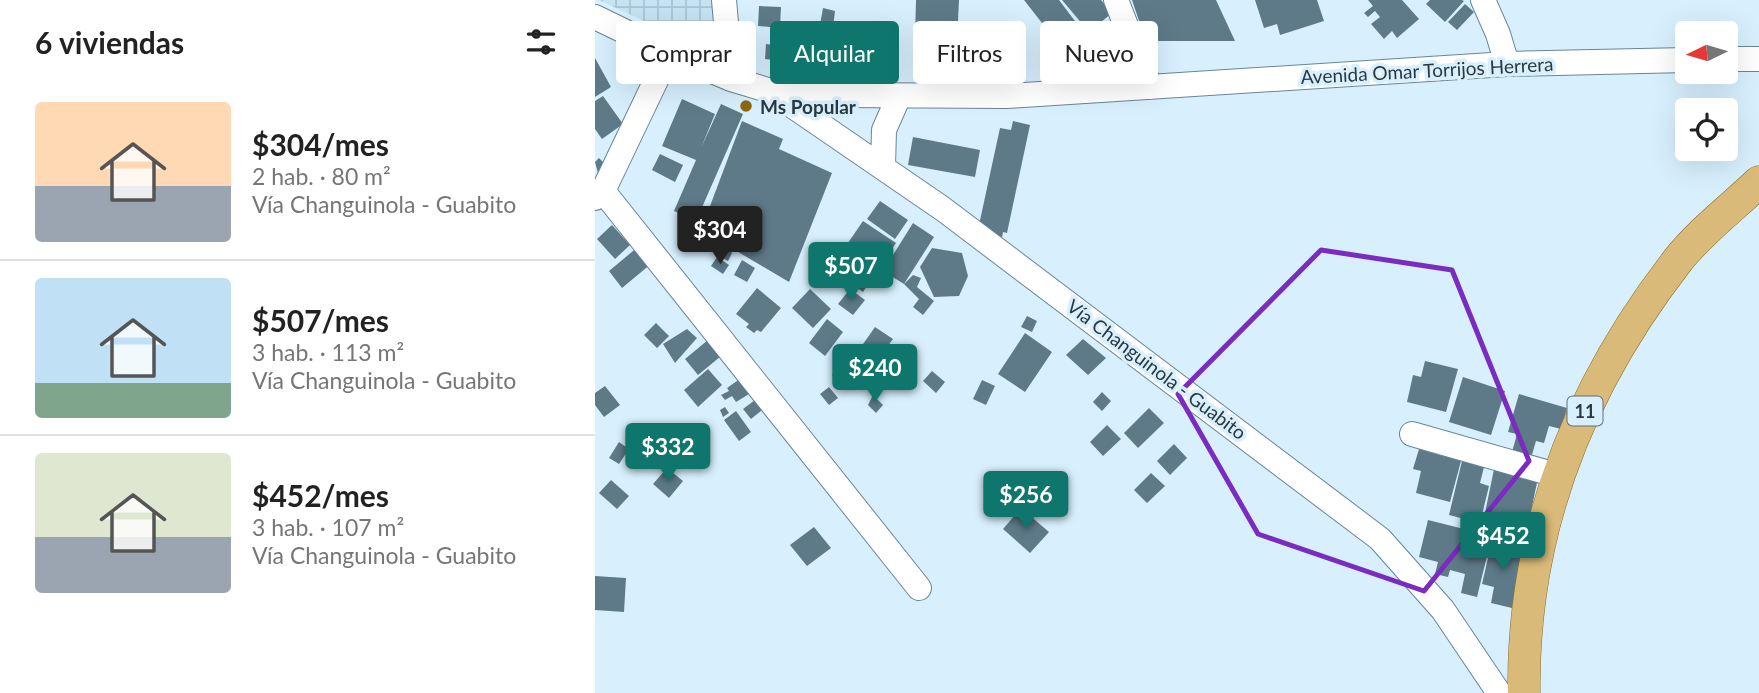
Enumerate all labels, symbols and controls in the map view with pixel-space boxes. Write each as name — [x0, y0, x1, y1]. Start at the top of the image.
chip: Comprar — [616, 21, 756, 84]
chip: Alquilar — [770, 21, 899, 84]
chip: Filtros — [913, 21, 1026, 84]
chip: Nuevo — [1040, 21, 1158, 84]
north arrow — [1675, 21, 1738, 84]
map controls — [1675, 21, 1738, 161]
icon: filters — [522, 23, 560, 61]
text: 6 viviendas — [35, 24, 184, 60]
street label: Avenida Omar Torrijos Herrera — [1300, 52, 1554, 88]
place label: Ms Popular — [760, 95, 857, 118]
marker: Ms Popular — [738, 98, 754, 114]
button: locate — [1675, 98, 1738, 161]
text: $304/mes — [252, 126, 389, 162]
icon: home — [91, 130, 175, 214]
text: 2 hab. · 80 m² — [252, 162, 391, 190]
text: Vía Changuinola - Guabito — [252, 190, 516, 218]
pin: $304 — [679, 206, 761, 266]
text: $304 — [693, 215, 747, 243]
pin: $507 — [810, 243, 892, 302]
text: $507 — [824, 251, 878, 279]
street label: Vía Changuinola - Guabito — [1063, 294, 1251, 444]
text: $507/mes — [252, 302, 389, 338]
icon: home — [91, 306, 175, 390]
text: 3 hab. · 113 m² — [252, 338, 404, 366]
pin: $240 — [834, 344, 916, 404]
text: $240 — [848, 353, 902, 381]
text: Vía Changuinola - Guabito — [252, 366, 516, 394]
road number: 11 — [1567, 396, 1602, 426]
pin: $332 — [627, 424, 709, 483]
text: $332 — [641, 432, 695, 460]
pin: $256 — [985, 472, 1067, 531]
text: $452/mes — [252, 477, 389, 513]
text: $256 — [999, 480, 1053, 508]
icon: home — [91, 481, 175, 565]
pin: $452 — [1462, 512, 1544, 572]
text: 3 hab. · 107 m² — [252, 513, 404, 541]
text: $452 — [1476, 521, 1530, 549]
text: Vía Changuinola - Guabito — [252, 541, 516, 569]

